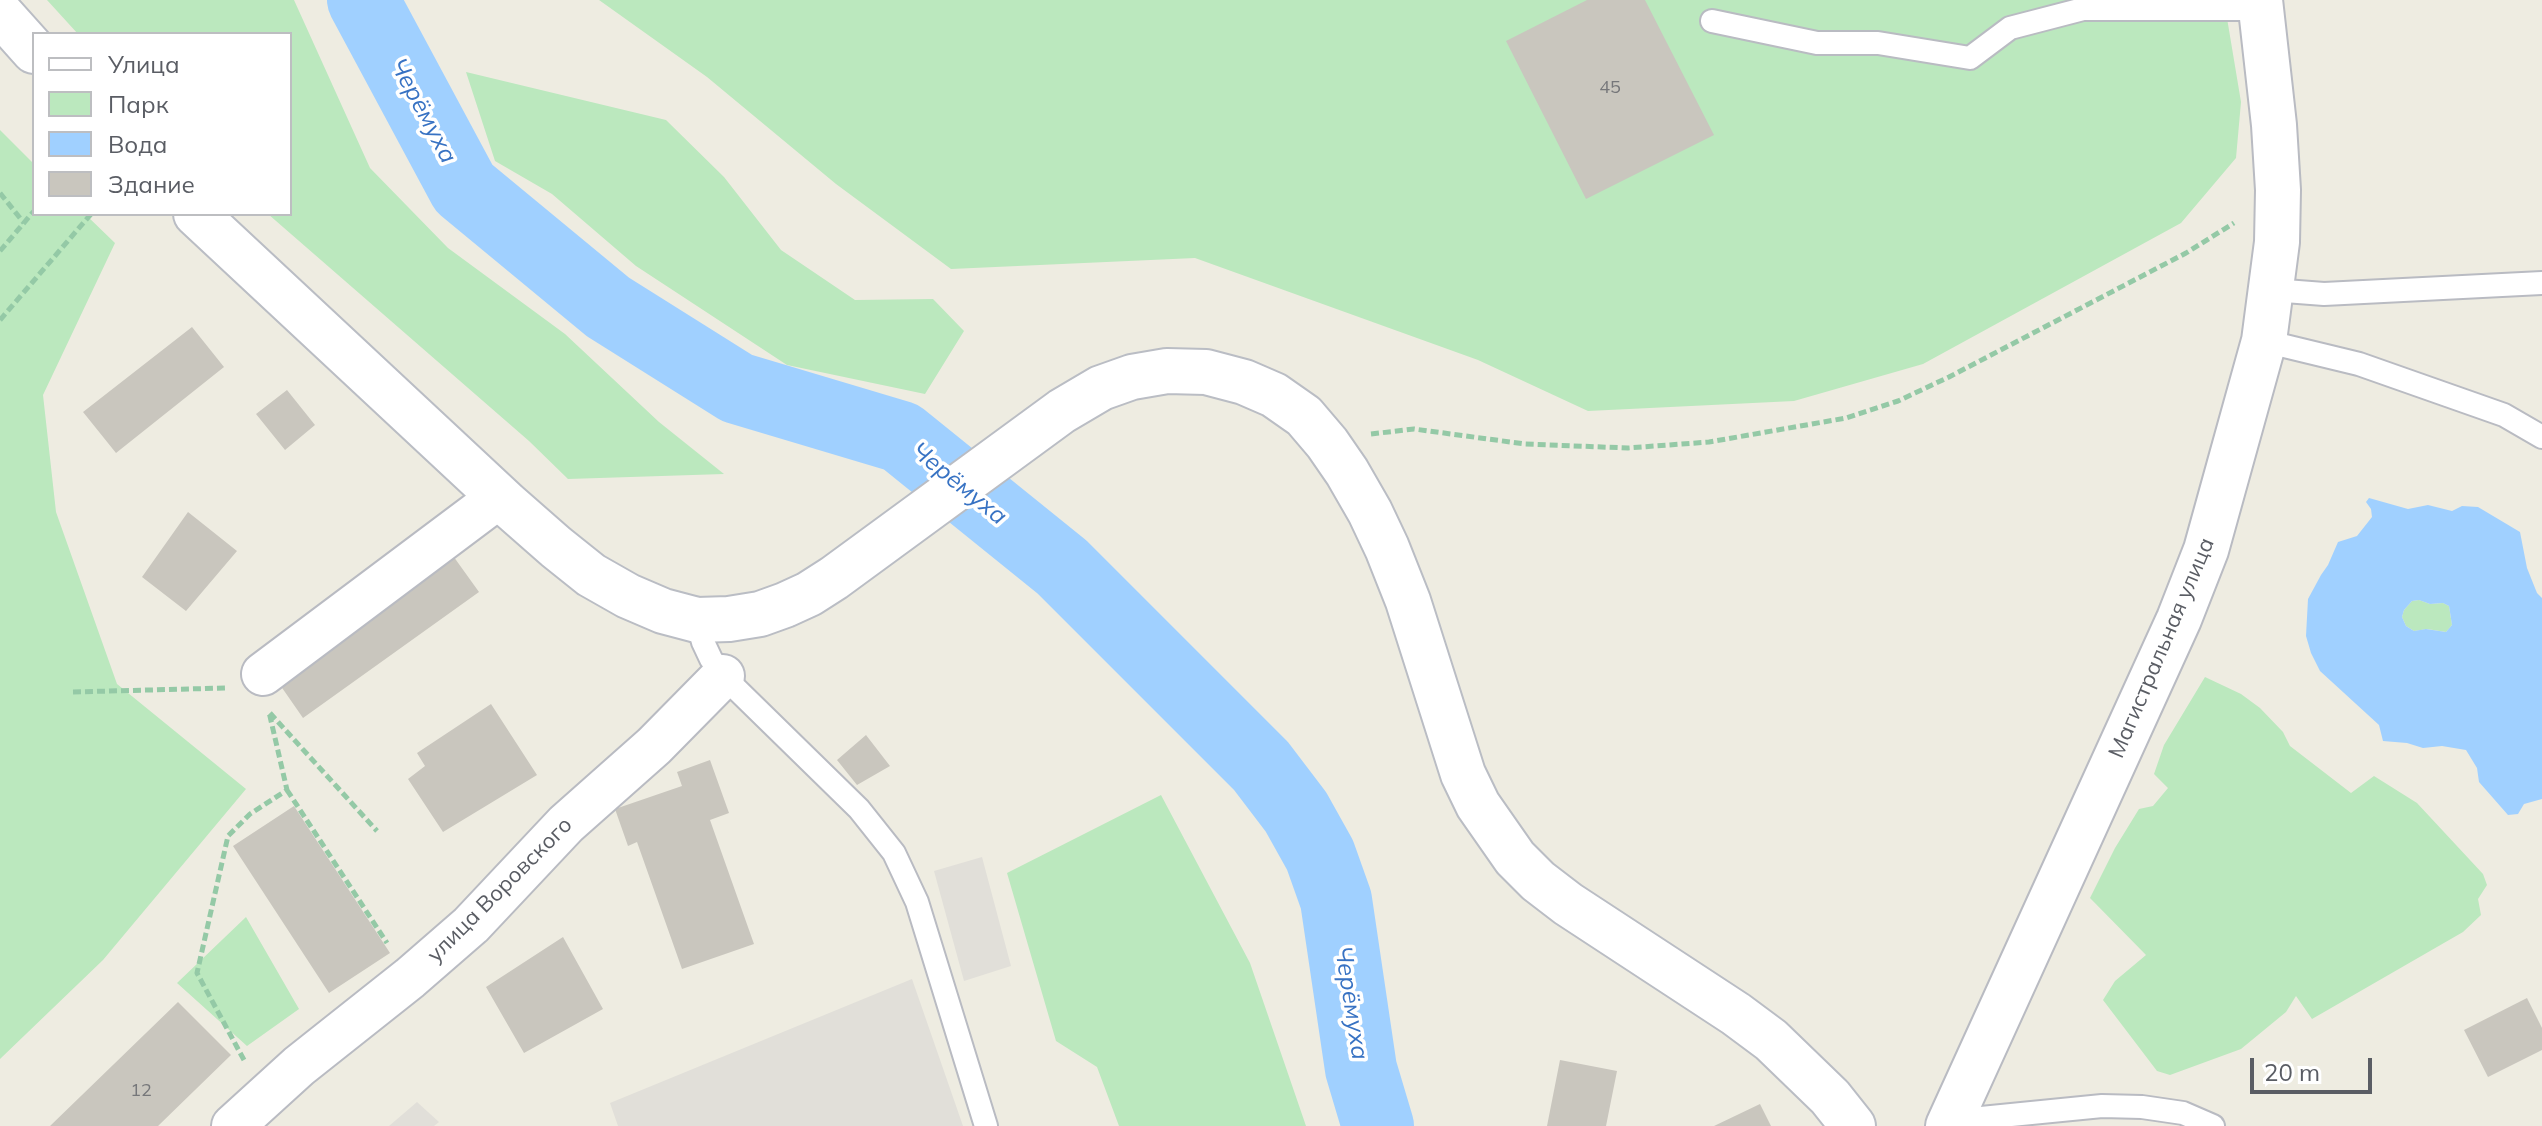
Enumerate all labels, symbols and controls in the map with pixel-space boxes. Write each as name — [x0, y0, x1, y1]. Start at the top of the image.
legend — [32, 32, 292, 216]
text: Улица — [108, 49, 180, 79]
water label: Черёмуха — [383, 54, 463, 168]
house number: 45 — [1599, 77, 1621, 99]
text: Парк — [108, 89, 169, 119]
text: Вода — [108, 129, 168, 159]
text: Здание — [108, 169, 195, 199]
water label: Черёмуха — [905, 437, 1013, 531]
street label: Магистральная улица — [2104, 534, 2220, 762]
street label: улица Воровского — [422, 812, 578, 968]
water label: Черёмуха — [1328, 944, 1374, 1062]
scale bar — [2254, 1042, 2376, 1092]
text: 20 m — [2264, 1057, 2320, 1087]
house number: 12 — [130, 1080, 152, 1102]

